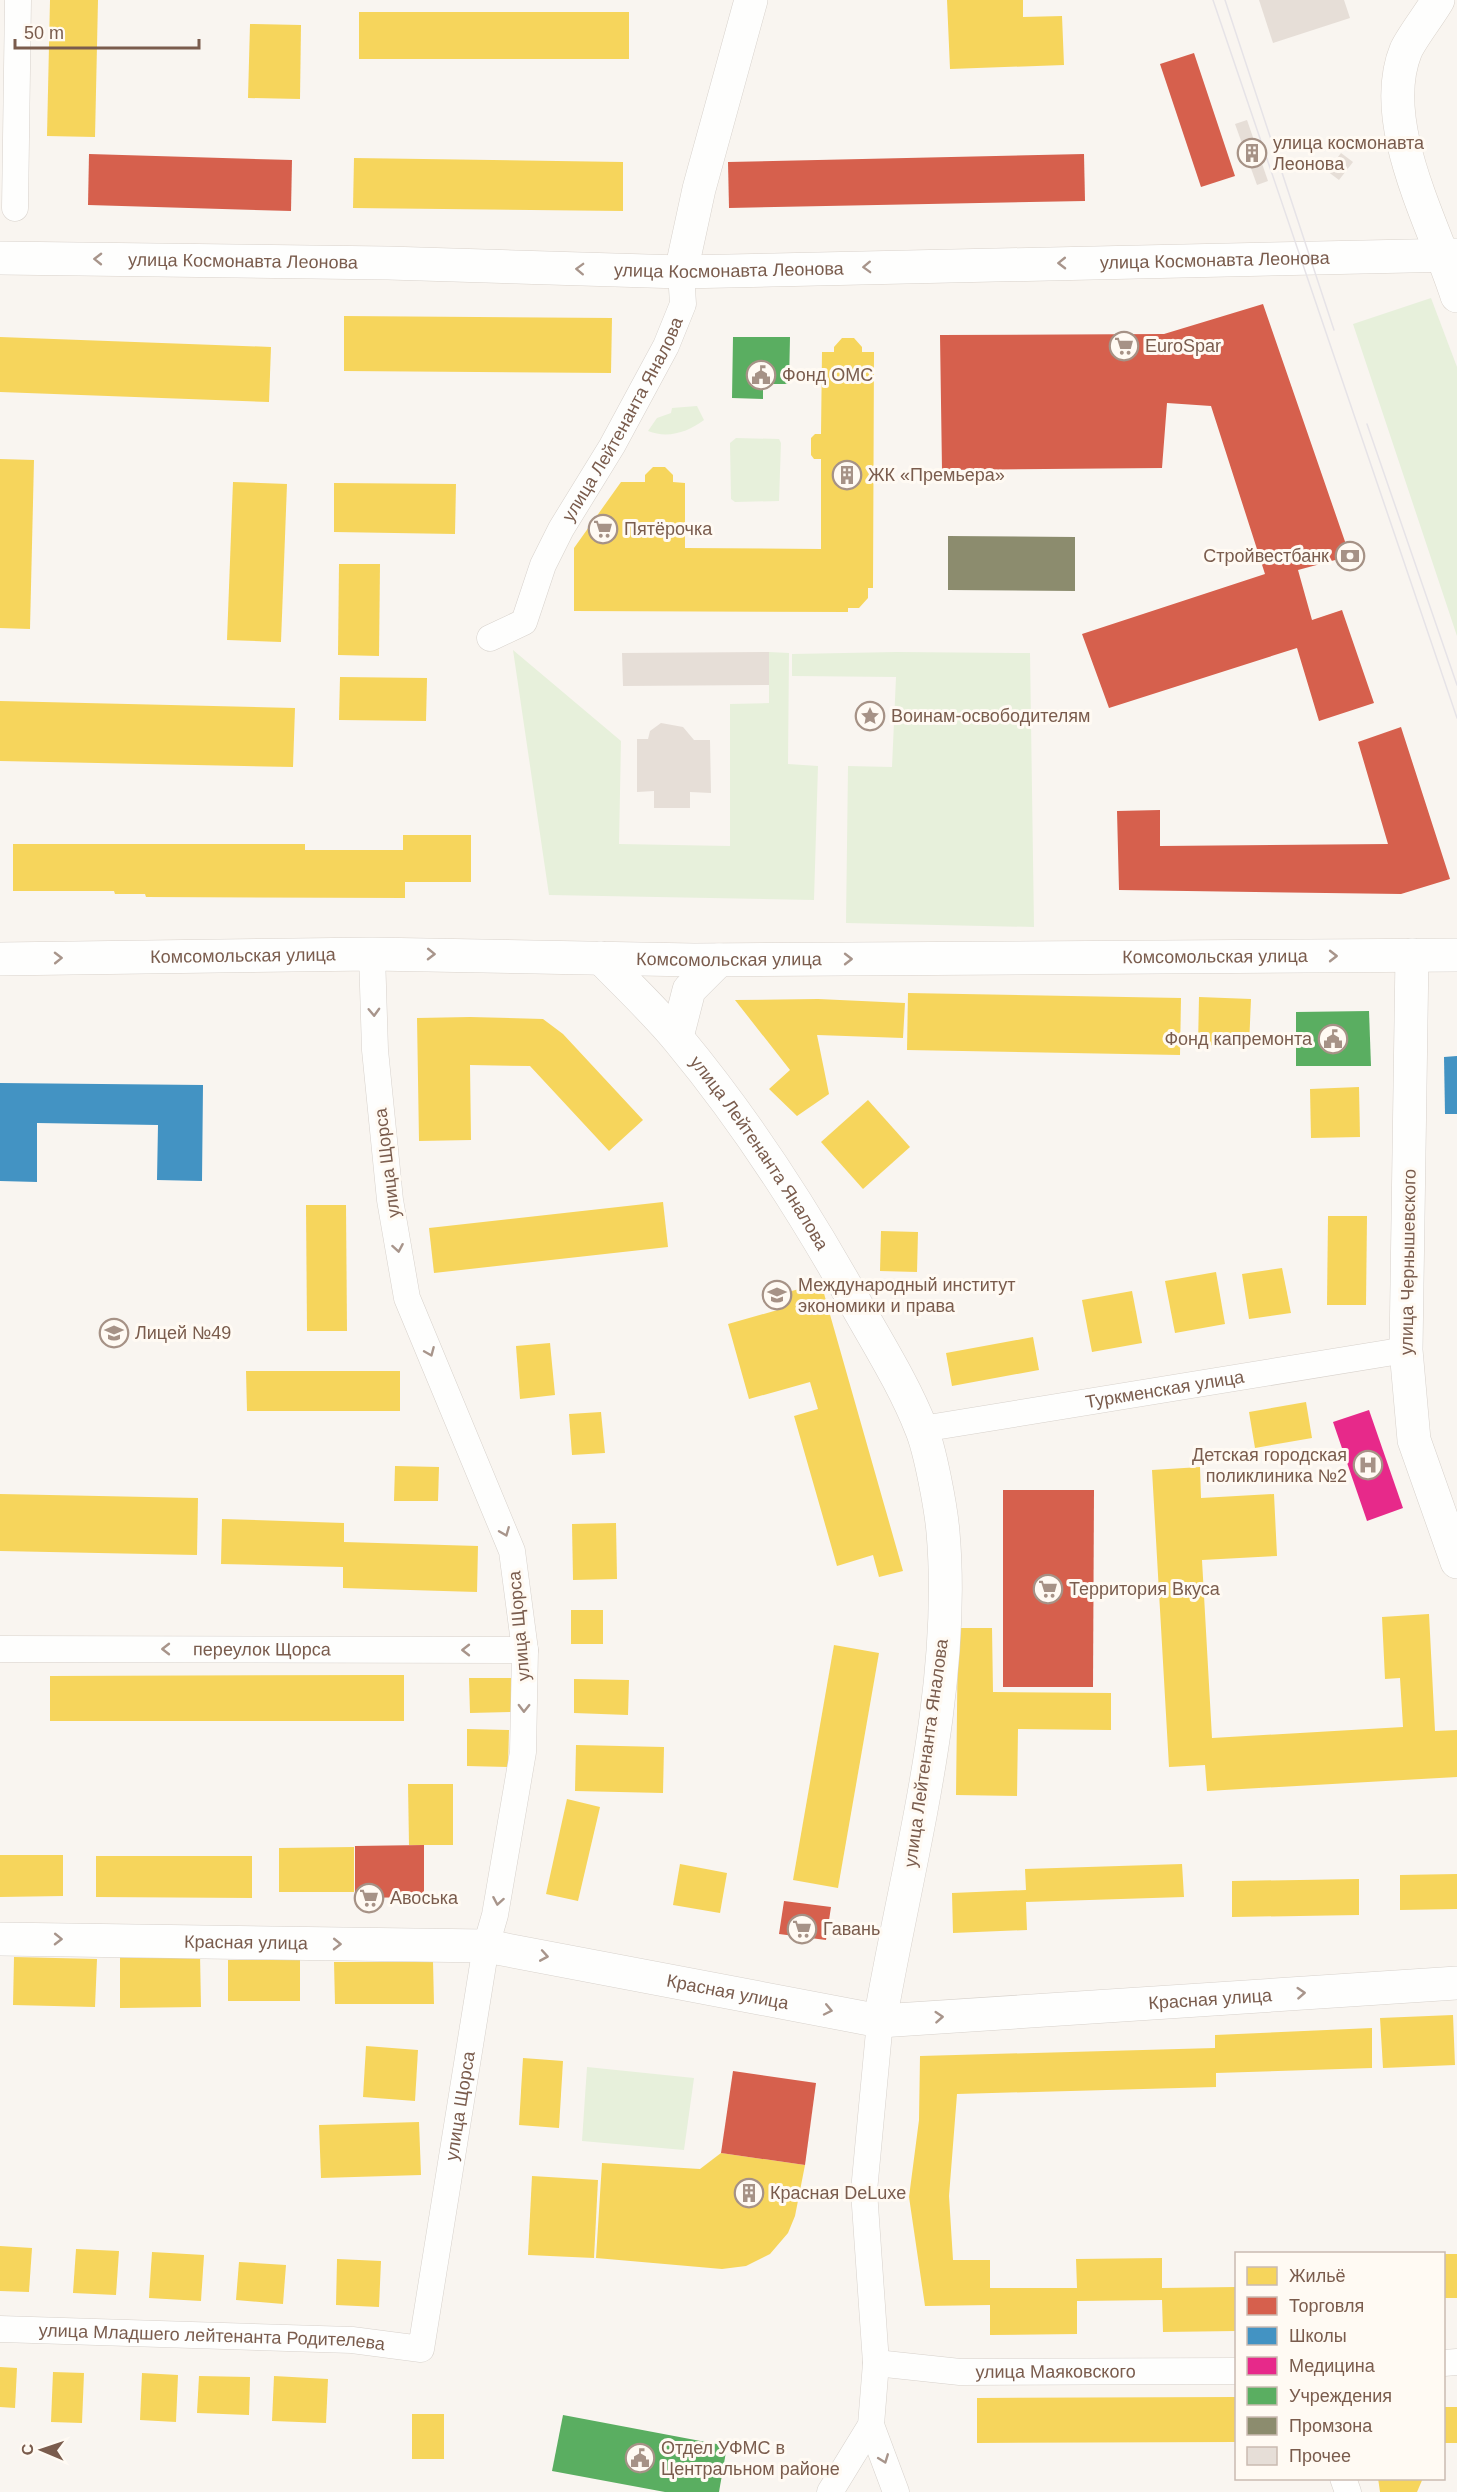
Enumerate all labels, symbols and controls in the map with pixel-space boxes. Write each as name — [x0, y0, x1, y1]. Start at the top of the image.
scale bar — [15, 12, 200, 50]
text: 50 m — [24, 23, 64, 43]
place label: улица космонавта Леонова — [1273, 133, 1425, 174]
building icon: улица космонавта Леонова — [1236, 137, 1268, 169]
street label: улица Космонавта Леонова — [1100, 248, 1331, 273]
street label: улица Космонавта Леонова — [128, 250, 359, 273]
one-way arrow — [94, 253, 103, 265]
one-way arrow — [1057, 257, 1066, 269]
street label: улица Космонавта Леонова — [614, 258, 845, 282]
one-way arrow — [862, 261, 871, 274]
one-way arrow — [576, 262, 585, 275]
street label: улица Лейтенанта Яналова — [558, 313, 687, 525]
supermarket icon: EuroSpar — [1108, 330, 1140, 362]
place label: EuroSpar — [1145, 336, 1221, 356]
public building icon: Фонд ОМС — [745, 359, 777, 391]
place label: Фонд ОМС — [782, 365, 873, 385]
building icon: ЖК «Премьера» — [831, 459, 863, 491]
place label: ЖК «Премьера» — [868, 465, 1005, 485]
supermarket icon: Пятёрочка — [587, 513, 619, 545]
place label: Пятёрочка — [624, 519, 713, 539]
bank icon: Стройвестбанк — [1334, 540, 1366, 572]
place label: Стройвестбанк — [1203, 546, 1329, 566]
place icon: Воинам-освободителям — [854, 700, 886, 732]
place label: Воинам-освободителям — [891, 706, 1090, 726]
street label: Комсомольская улица — [150, 944, 337, 967]
street label: Комсомольская улица — [1122, 946, 1309, 967]
one-way arrow — [426, 948, 435, 961]
street label: Комсомольская улица — [636, 949, 823, 970]
one-way arrow — [1329, 950, 1338, 962]
one-way arrow — [54, 952, 63, 964]
one-way arrow — [844, 953, 853, 965]
one-way arrow — [368, 1008, 380, 1017]
public building icon: Фонд капремонта — [1317, 1023, 1349, 1055]
place label: Фонд капремонта — [1164, 1029, 1313, 1049]
street label: улица Лейтенанта Яналова — [686, 1052, 833, 1254]
street label: улица Щорса — [370, 1106, 404, 1219]
street label: улица Чернышевского — [1396, 1169, 1420, 1355]
one-way arrow — [391, 1242, 404, 1252]
place label: Международный институт экономики и права — [798, 1275, 1016, 1316]
school or university icon: Международный институт экономики и права — [761, 1279, 793, 1311]
school or university icon: Лицей №49 — [98, 1317, 130, 1349]
place label: Лицей №49 — [135, 1323, 231, 1343]
one-way arrow — [423, 1345, 435, 1356]
street label: Туркменская улица — [1084, 1366, 1247, 1412]
place label: Детская городская поликлиника №2 — [1192, 1445, 1347, 1486]
hospital icon: Детская городская поликлиника №2 — [1352, 1449, 1384, 1481]
one-way arrow — [498, 1526, 510, 1537]
street label: улица Щорса — [504, 1569, 534, 1682]
supermarket icon: Территория Вкуса — [1032, 1573, 1064, 1605]
place label: Территория Вкуса — [1069, 1579, 1221, 1599]
street label: улица Лейтенанта Яналова — [900, 1637, 952, 1868]
street label: переулок Щорса — [193, 1639, 332, 1660]
one-way arrow — [162, 1643, 171, 1655]
one-way arrow — [462, 1644, 471, 1656]
one-way arrow — [518, 1704, 530, 1713]
supermarket icon: Авоська — [353, 1882, 385, 1914]
place label: Авоська — [390, 1888, 459, 1908]
one-way arrow — [492, 1896, 504, 1906]
supermarket icon: Гавань — [786, 1913, 818, 1945]
place label: Гавань — [823, 1919, 880, 1939]
street label: Красная улица — [184, 1932, 309, 1953]
one-way arrow — [54, 1933, 63, 1946]
one-way arrow — [333, 1937, 342, 1950]
one-way arrow — [538, 1949, 548, 1962]
street label: Красная улица — [665, 1971, 791, 2014]
street label: Красная улица — [1148, 1985, 1274, 2013]
one-way arrow — [1297, 1987, 1306, 2000]
one-way arrow — [823, 2003, 833, 2016]
one-way arrow — [934, 2011, 943, 2024]
street label: улица Щорса — [442, 2049, 479, 2162]
building icon: Красная DeLuxe — [733, 2177, 765, 2209]
place label: Красная DeLuxe — [770, 2183, 906, 2203]
legend — [1235, 2252, 1445, 2480]
text: Жильё — [1289, 2266, 1346, 2286]
text: Торговля — [1289, 2296, 1364, 2316]
street label: улица Младшего лейтенанта Родителева — [38, 2320, 387, 2354]
text: Школы — [1289, 2326, 1347, 2346]
text: Медицина — [1289, 2356, 1376, 2376]
street label: улица Маяковского — [975, 2361, 1136, 2382]
text: Учреждения — [1289, 2386, 1392, 2406]
text: Промзона — [1289, 2416, 1373, 2436]
north arrow — [12, 2420, 72, 2480]
place label: Отдел УФМС в Центральном районе — [661, 2438, 840, 2479]
public building icon: Отдел УФМС в Центральном районе — [624, 2442, 656, 2474]
text: С — [19, 2443, 36, 2456]
text: Прочее — [1289, 2446, 1351, 2466]
one-way arrow — [877, 2452, 889, 2463]

